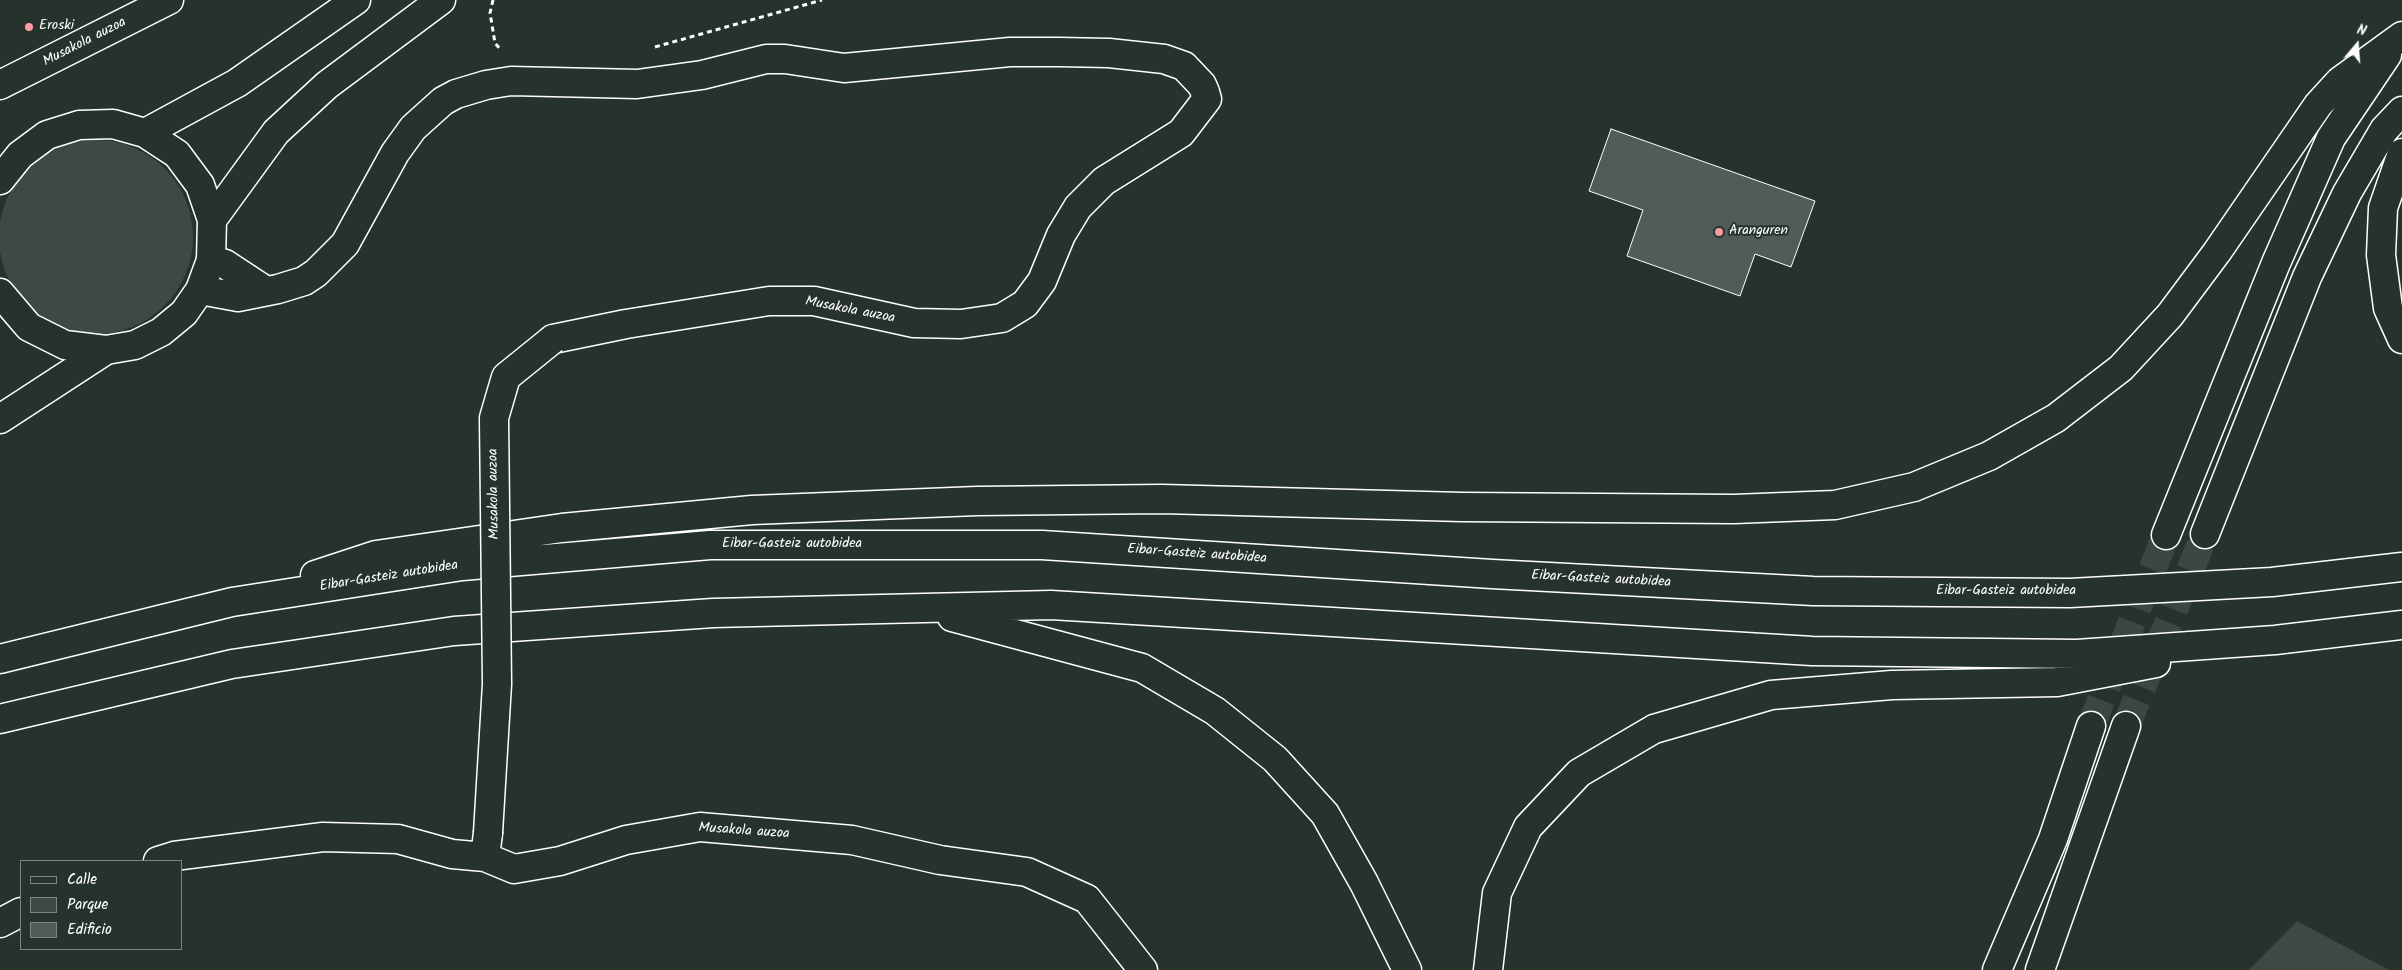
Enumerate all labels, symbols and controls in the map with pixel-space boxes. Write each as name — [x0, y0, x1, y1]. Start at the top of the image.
street label: Musakola auzoa — [41, 15, 129, 71]
place label: Eroski — [39, 19, 74, 35]
text: N — [2354, 19, 2369, 43]
north arrow — [2332, 20, 2382, 70]
marker: Eroski — [23, 21, 35, 33]
place label: Aranguren — [1729, 224, 1788, 240]
marker: Aranguren — [1713, 226, 1725, 238]
street label: Musakola auzoa — [804, 294, 896, 328]
street label: Musakola auzoa — [486, 448, 504, 540]
street label: Eibar-Gasteiz autobidea — [722, 537, 862, 553]
street label: Eibar-Gasteiz autobidea — [1127, 542, 1267, 568]
street label: Eibar-Gasteiz autobidea — [319, 558, 459, 596]
street label: Eibar-Gasteiz autobidea — [1531, 568, 1671, 592]
street label: Eibar-Gasteiz autobidea — [1936, 584, 2076, 600]
street label: Musakola auzoa — [698, 820, 790, 844]
legend — [20, 860, 182, 950]
text: Calle — [67, 868, 97, 892]
text: Parque — [67, 893, 108, 917]
text: Edificio — [67, 918, 112, 942]

